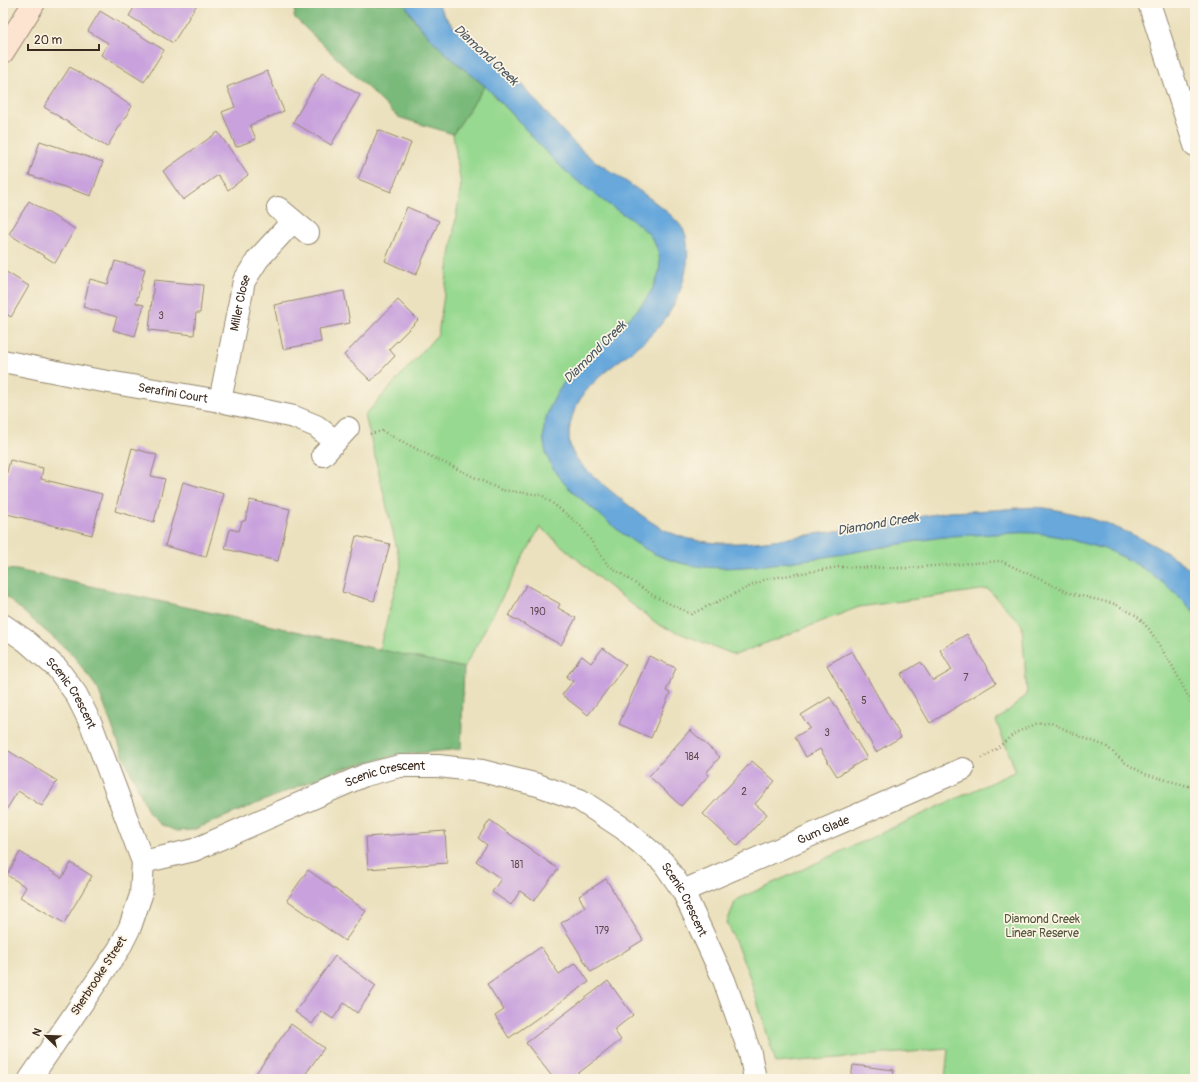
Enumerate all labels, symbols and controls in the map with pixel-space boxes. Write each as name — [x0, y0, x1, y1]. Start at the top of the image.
water label: Diamond Creek — [451, 21, 523, 90]
scale bar — [28, 26, 99, 52]
text: 20 m — [34, 33, 63, 48]
street label: Miller Close — [227, 272, 254, 333]
house number: 3 — [158, 310, 164, 322]
water label: Diamond Creek — [560, 316, 631, 387]
street label: Serafini Court — [137, 380, 209, 406]
water label: Diamond Creek — [836, 509, 921, 539]
house number: 190 — [530, 606, 546, 618]
street label: Scenic Crescent — [43, 654, 100, 731]
house number: 7 — [963, 672, 969, 684]
house number: 5 — [861, 695, 867, 707]
house number: 3 — [824, 727, 830, 739]
house number: 184 — [685, 751, 700, 763]
street label: Scenic Crescent — [342, 758, 425, 790]
house number: 2 — [741, 786, 747, 798]
street label: Gum Glade — [795, 812, 852, 848]
house number: 181 — [511, 859, 524, 871]
street label: Scenic Crescent — [658, 859, 711, 939]
park label: Diamond Creek Linear Reserve — [1004, 912, 1080, 941]
house number: 179 — [595, 925, 609, 937]
street label: Sherbrooke Street — [68, 933, 130, 1019]
north arrow — [26, 1016, 66, 1056]
text: N — [30, 1026, 45, 1038]

